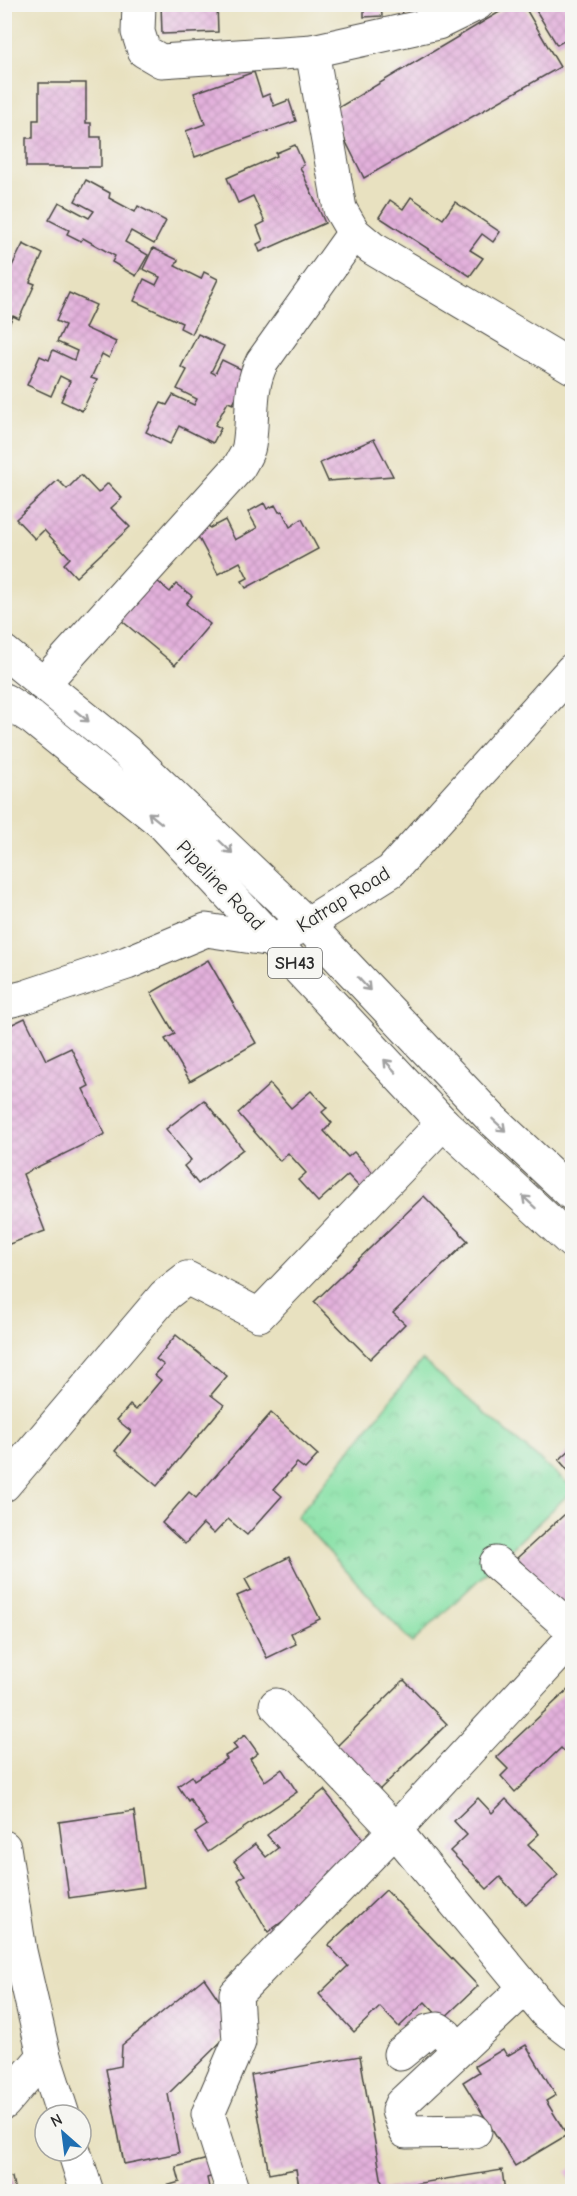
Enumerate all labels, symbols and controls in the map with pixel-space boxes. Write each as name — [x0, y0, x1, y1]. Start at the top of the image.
one-way arrow — [74, 709, 90, 722]
one-way arrow — [147, 811, 163, 824]
street label: Pipeline Road — [172, 836, 269, 935]
one-way arrow — [219, 840, 234, 854]
street label: Katrap Road — [292, 862, 394, 937]
road number: SH43 — [268, 948, 322, 978]
one-way arrow — [357, 977, 372, 992]
one-way arrow — [383, 1059, 397, 1074]
one-way arrow — [491, 1118, 506, 1132]
one-way arrow — [522, 1195, 537, 1210]
north arrow — [33, 2103, 93, 2163]
text: N — [48, 2110, 65, 2131]

